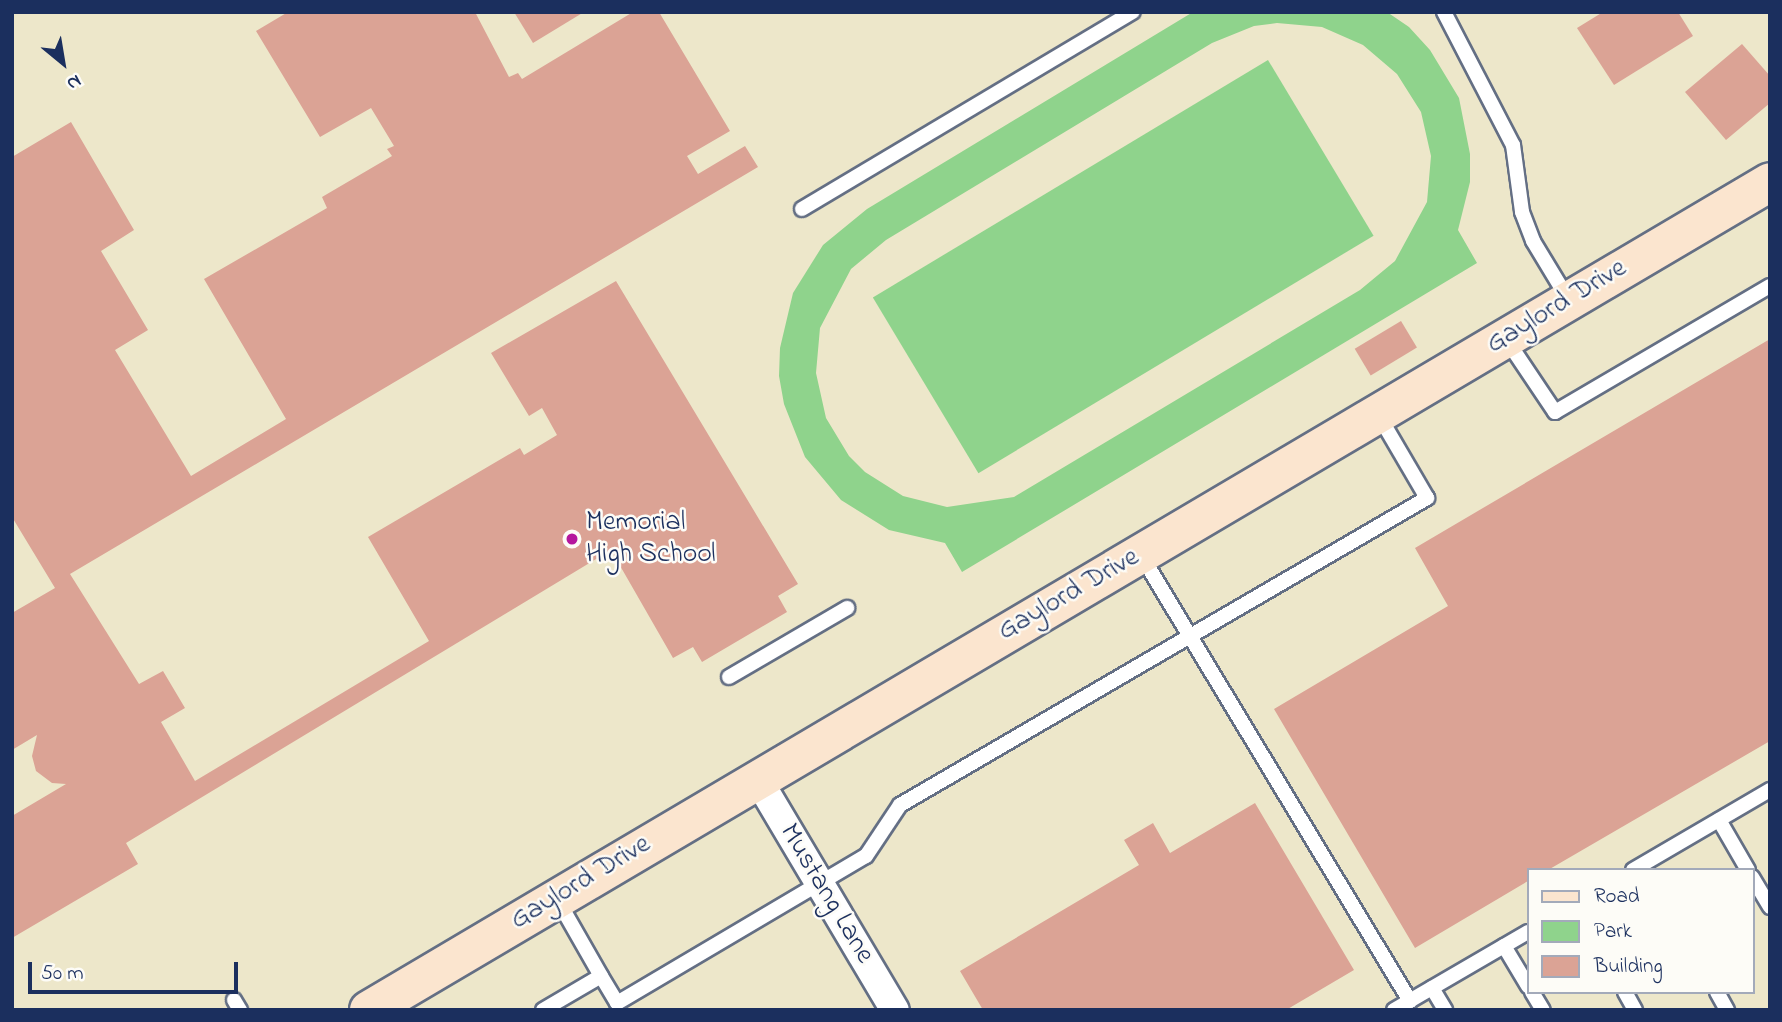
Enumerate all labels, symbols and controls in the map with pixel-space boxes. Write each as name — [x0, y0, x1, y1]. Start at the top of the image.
north arrow — [28, 28, 98, 98]
text: N — [61, 67, 86, 97]
street label: Gaylord Drive — [1481, 252, 1633, 362]
place label: Memorial High School — [586, 506, 716, 572]
marker: Memorial High School — [564, 531, 580, 547]
street label: Gaylord Drive — [992, 541, 1146, 649]
street label: Mustang Lane — [771, 818, 881, 970]
street label: Gaylord Drive — [505, 828, 657, 938]
legend — [1526, 868, 1754, 994]
text: Road — [1594, 882, 1640, 912]
text: Park — [1594, 917, 1632, 947]
scale bar — [32, 948, 242, 992]
text: Building — [1594, 952, 1663, 982]
text: 50 m — [41, 959, 84, 989]

